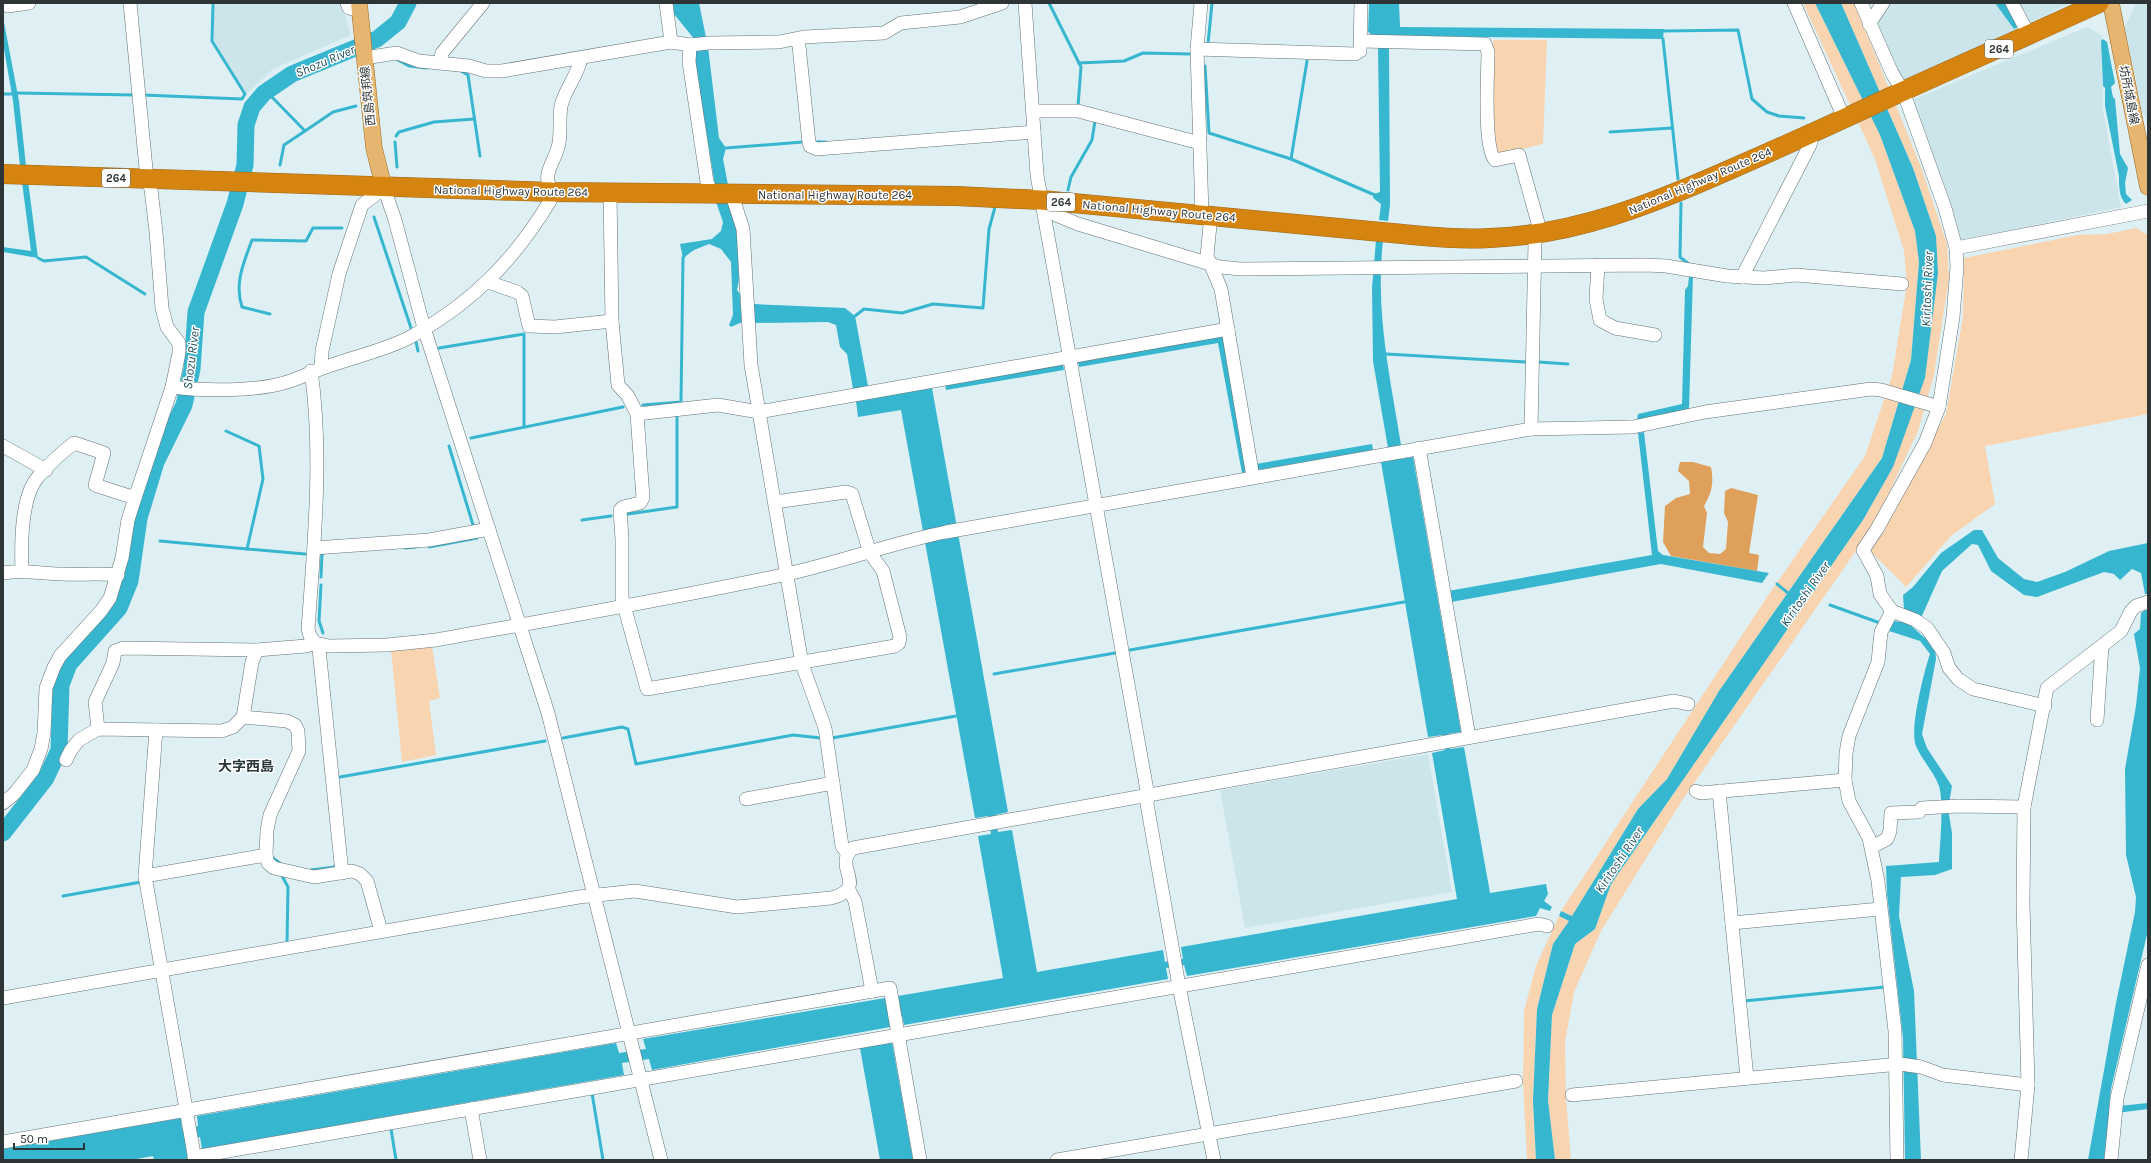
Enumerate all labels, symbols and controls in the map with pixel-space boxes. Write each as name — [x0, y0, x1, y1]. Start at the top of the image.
road number: 264 — [1985, 40, 2013, 58]
water label: Shozu River — [293, 42, 357, 80]
street label: 坊所城島線 — [2116, 64, 2142, 126]
street label: 西島筑邦線 — [358, 65, 378, 127]
street label: National Highway Route 264 — [1626, 144, 1774, 218]
road number: 264 — [102, 169, 130, 187]
street label: National Highway Route 264 — [434, 183, 588, 199]
street label: National Highway Route 264 — [758, 188, 912, 202]
road number: 264 — [1047, 193, 1075, 211]
street label: National Highway Route 264 — [1082, 197, 1237, 225]
water label: Kiritoshi River — [1918, 250, 1936, 327]
water label: Shozu River — [180, 325, 202, 390]
water label: Kiritoshi River — [1777, 558, 1833, 629]
district label: 大字西島 — [218, 758, 274, 775]
water label: Kiritoshi River — [1592, 824, 1647, 896]
scale bar — [14, 1125, 84, 1151]
text: 50 m — [20, 1132, 48, 1146]

